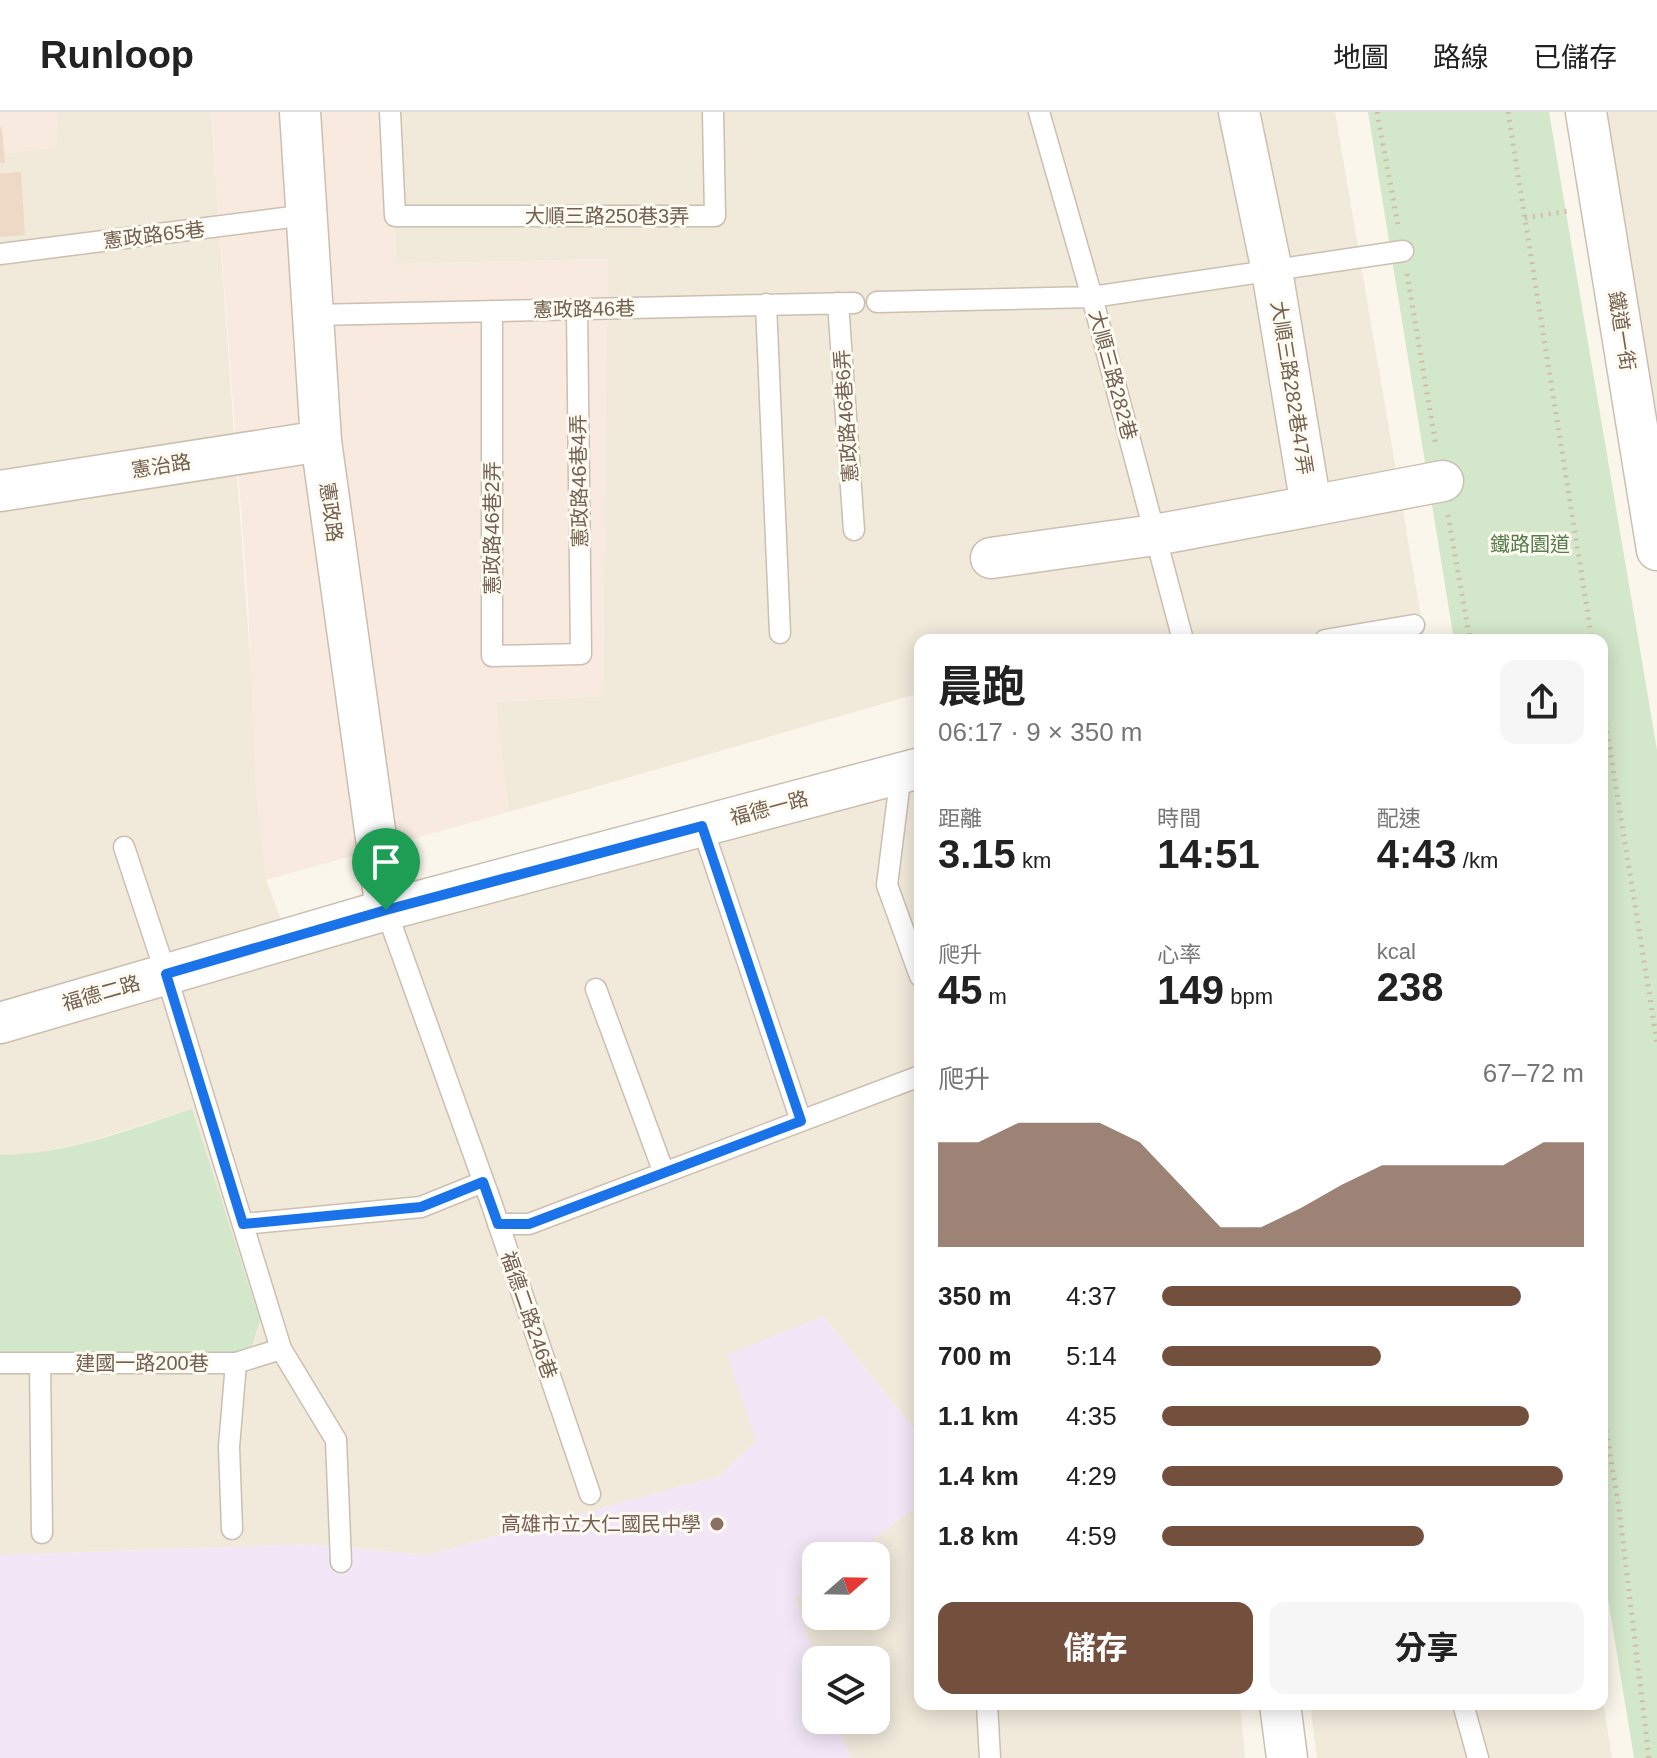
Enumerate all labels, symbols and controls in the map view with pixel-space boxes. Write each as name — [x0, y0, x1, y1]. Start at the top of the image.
text: Runloop — [40, 34, 194, 76]
text: 地圖 — [1333, 42, 1389, 73]
text: 路線 — [1433, 42, 1489, 73]
text: 已儲存 — [1533, 42, 1617, 73]
street label: 大順三路250巷3弄 — [525, 205, 689, 227]
street label: 憲政路65巷 — [102, 218, 206, 252]
street label: 鐵道一街 — [1605, 290, 1639, 372]
street label: 憲政路46巷 — [533, 297, 635, 321]
street label: 大順三路282巷47弄 — [1267, 300, 1317, 476]
street label: 大順三路282巷 — [1085, 308, 1141, 442]
street label: 憲政路46巷6弄 — [830, 349, 862, 483]
street label: 憲政路46巷4弄 — [567, 414, 591, 548]
street label: 憲治路 — [130, 450, 192, 482]
street label: 憲政路46巷2弄 — [481, 461, 503, 595]
street label: 憲政路 — [316, 481, 346, 543]
park label: 鐵路園道 — [1490, 533, 1570, 555]
button: share — [1500, 660, 1584, 744]
text: 晨跑 — [938, 662, 1026, 711]
text: 06:17 · 9 × 350 m — [938, 717, 1143, 747]
street label: 福德一路 — [728, 787, 810, 829]
text: 距離 — [938, 806, 982, 831]
text: 時間 — [1157, 806, 1201, 831]
text: 配速 — [1377, 806, 1421, 831]
pin — [352, 828, 420, 910]
text: 3.15 — [938, 832, 1016, 876]
text: 14:51 — [1157, 832, 1260, 876]
text: 4:43 — [1377, 832, 1457, 876]
icon: arrive — [364, 840, 408, 884]
text: km — [1016, 848, 1051, 873]
text: /km — [1457, 848, 1498, 873]
text: kcal — [1377, 939, 1416, 964]
text: 爬升 — [938, 942, 982, 967]
text: 心率 — [1157, 942, 1201, 967]
text: 238 — [1377, 965, 1443, 1009]
text: 45 — [938, 968, 983, 1012]
text: 149 — [1157, 968, 1224, 1012]
street label: 福德二路 — [60, 971, 142, 1015]
text: m — [983, 984, 1007, 1009]
text: bpm — [1224, 984, 1273, 1009]
text: 67–72 m — [1483, 1058, 1584, 1088]
text: 爬升 — [938, 1064, 990, 1094]
street label: 福德二路246巷 — [497, 1248, 561, 1382]
text: 350 m — [938, 1281, 1012, 1311]
text: 4:37 — [1066, 1281, 1117, 1311]
text: 700 m — [938, 1341, 1012, 1371]
text: 5:14 — [1066, 1341, 1117, 1371]
street label: 建國一路200巷 — [75, 1352, 209, 1374]
text: 1.1 km — [938, 1401, 1019, 1431]
text: 4:35 — [1066, 1401, 1117, 1431]
text: 1.4 km — [938, 1461, 1019, 1491]
text: 4:29 — [1066, 1461, 1117, 1491]
place label: 高雄市立大仁國民中學 — [501, 1513, 701, 1535]
marker: 高雄市立大仁國民中學 — [708, 1515, 726, 1533]
text: 1.8 km — [938, 1521, 1019, 1551]
text: 4:59 — [1066, 1521, 1117, 1551]
north arrow — [802, 1542, 890, 1630]
map controls — [802, 1542, 890, 1734]
button: 儲存 — [938, 1602, 1253, 1694]
button: 分享 — [1269, 1602, 1584, 1694]
button: layers — [802, 1646, 890, 1734]

